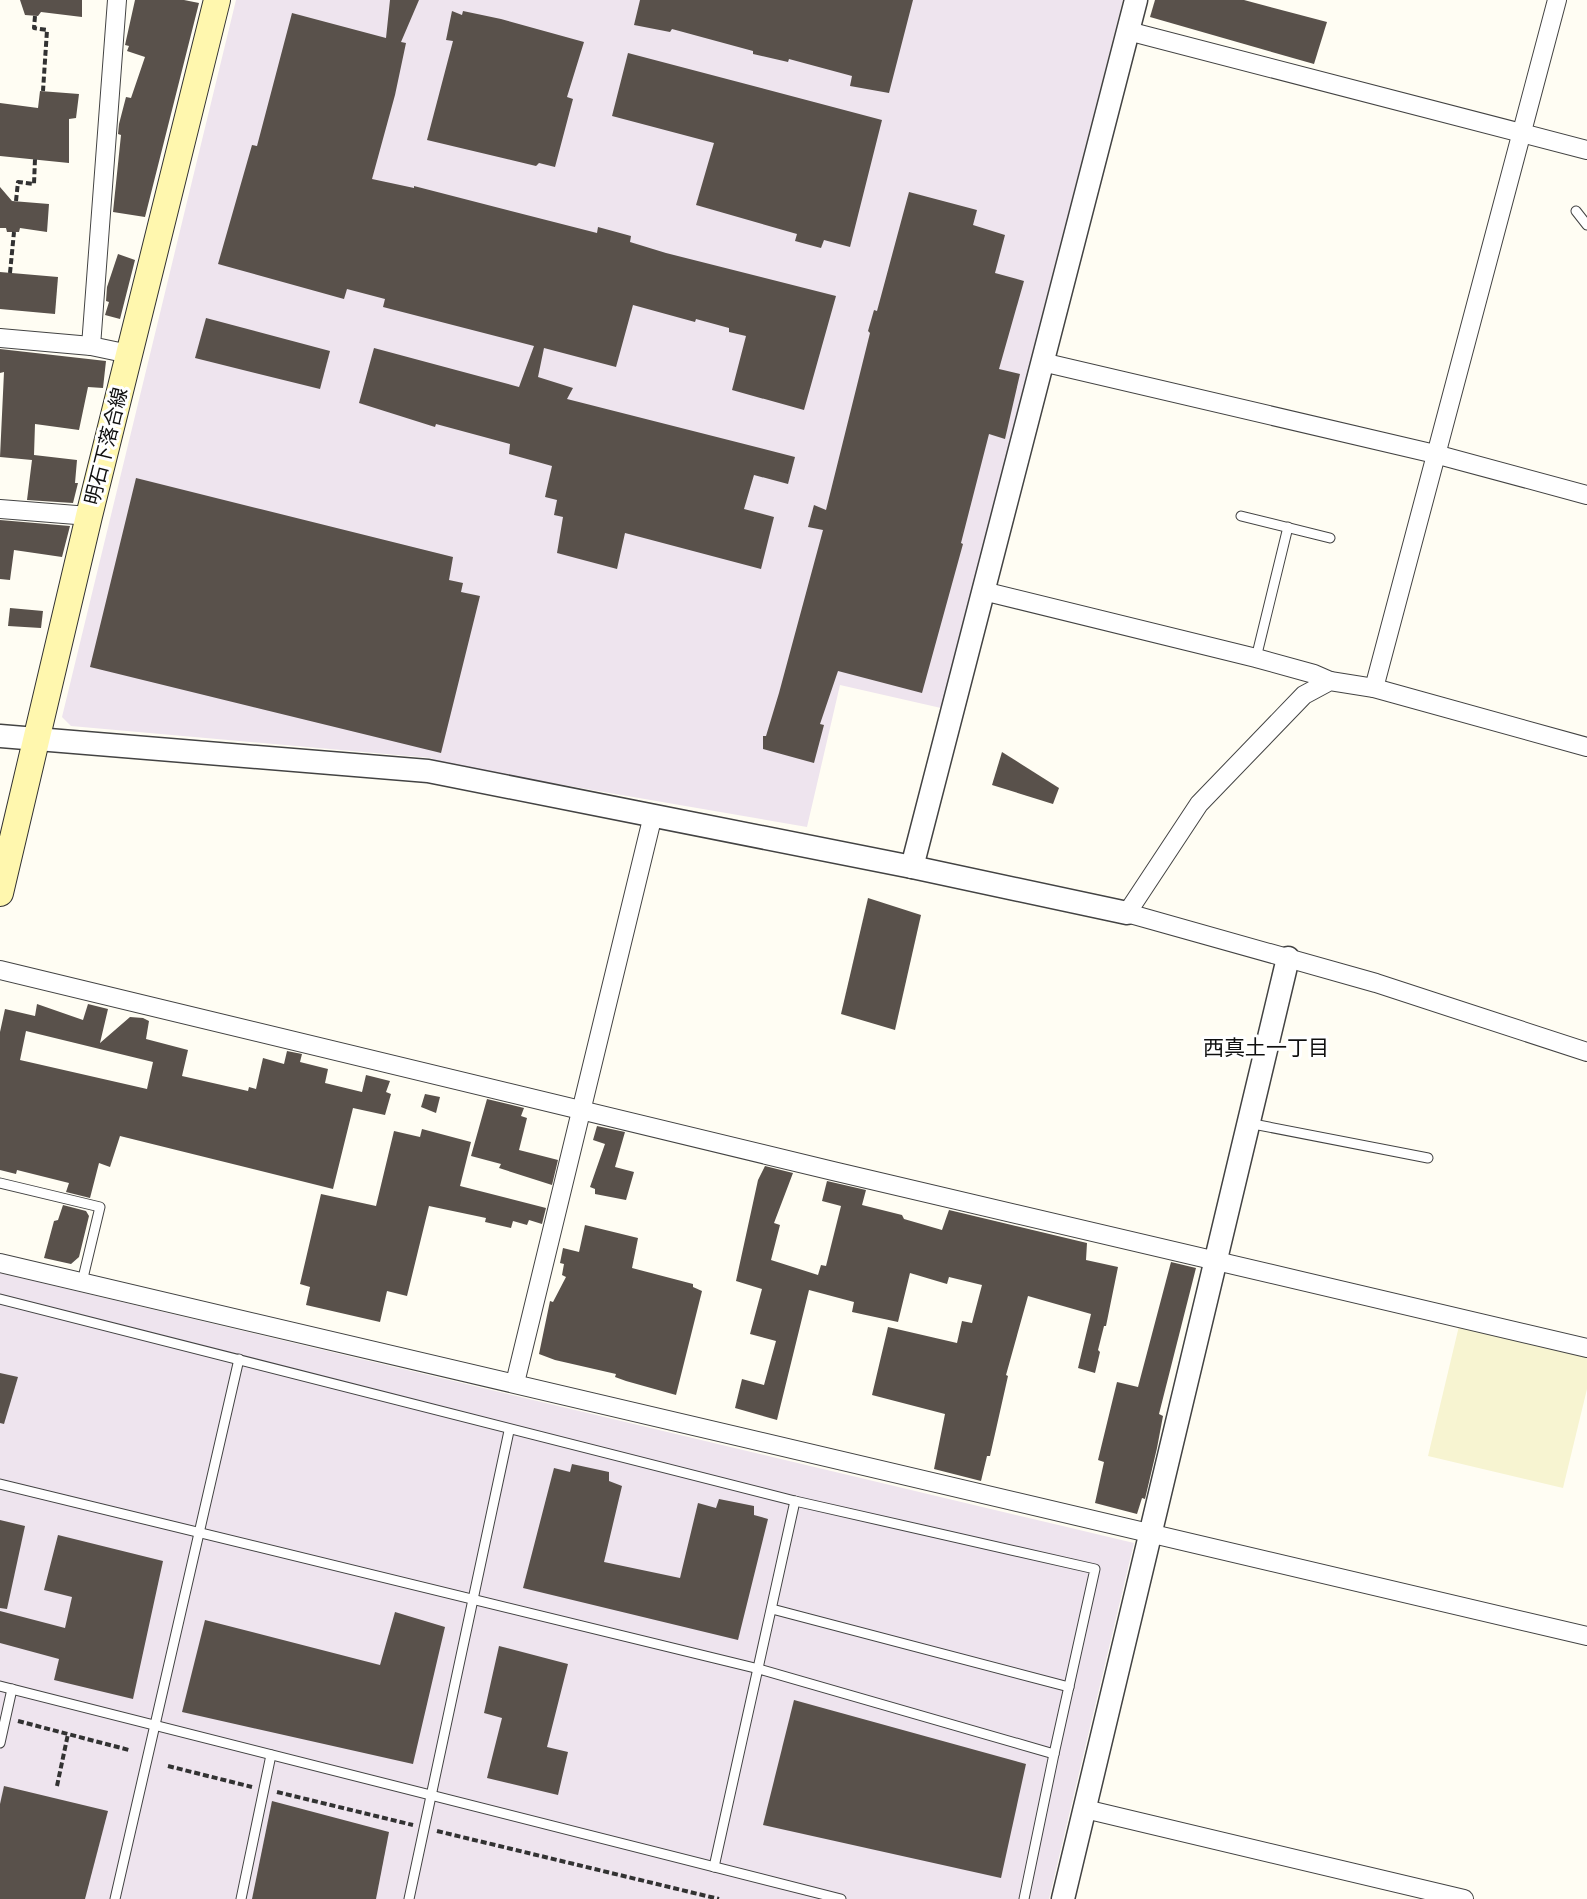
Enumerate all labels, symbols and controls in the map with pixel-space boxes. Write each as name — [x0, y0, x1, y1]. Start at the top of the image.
street label: 明石下落合線 — [80, 385, 132, 507]
district label: 西真土一丁目 — [1203, 1035, 1329, 1061]

